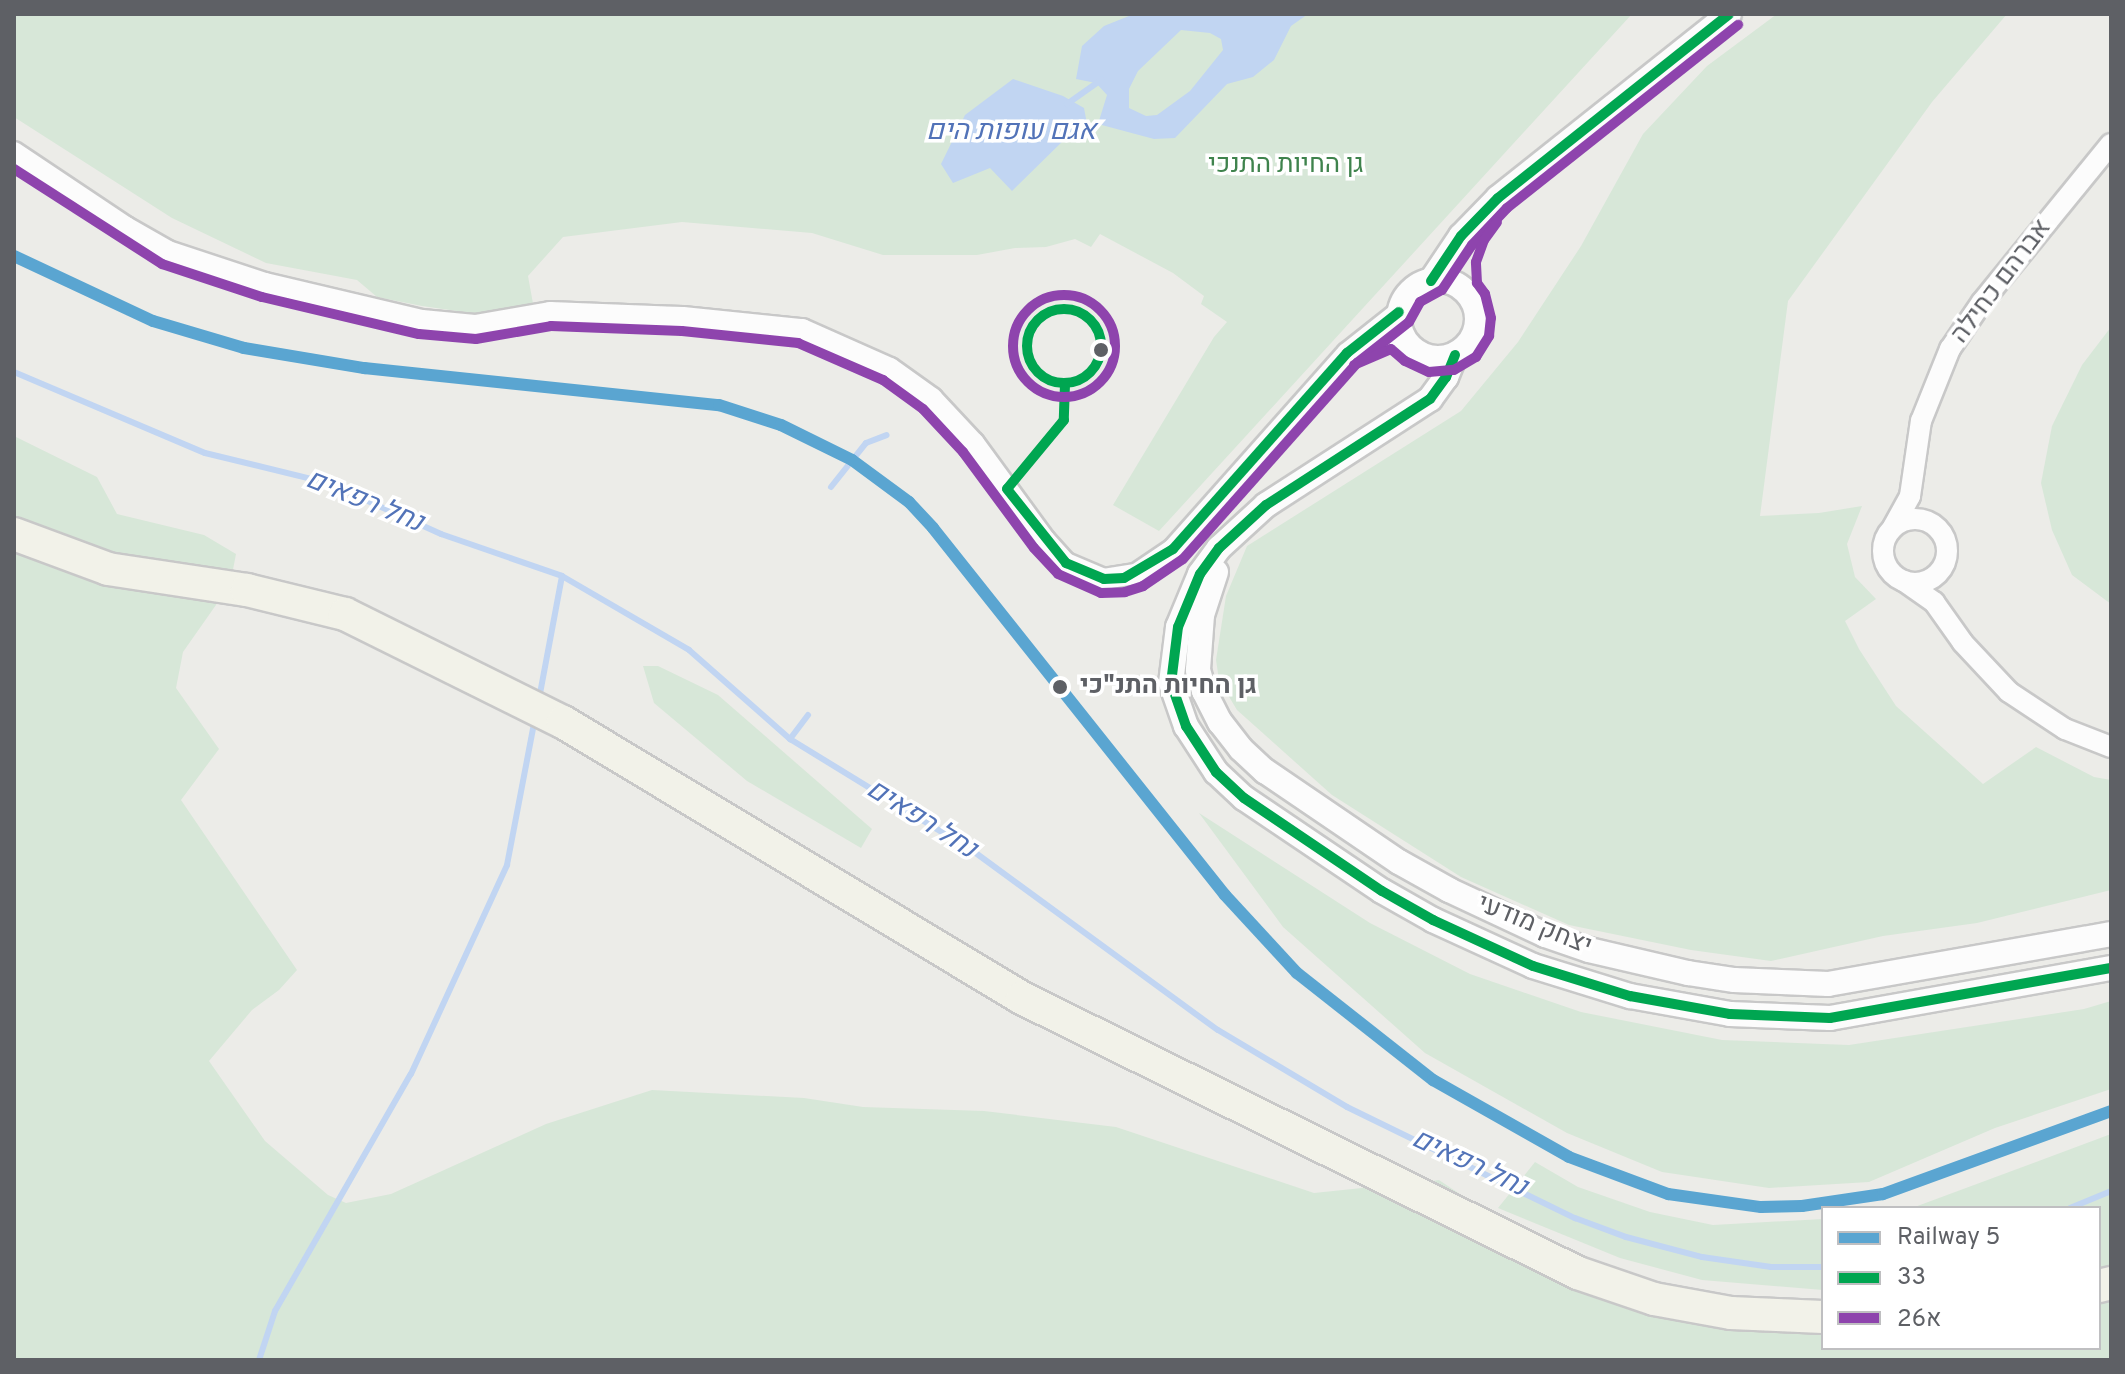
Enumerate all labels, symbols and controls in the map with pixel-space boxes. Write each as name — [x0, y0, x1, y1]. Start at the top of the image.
water label: אגם עופות הים — [926, 115, 1096, 149]
park label: גן החיות התנכי — [1208, 150, 1364, 182]
street label: אברהם כחילה — [1945, 214, 2059, 350]
unlabelled marker — [1093, 342, 1109, 358]
water label: נחל רפאים — [300, 463, 428, 541]
place label: גן החיות התנ"כי — [1080, 671, 1257, 703]
marker: גן החיות התנ"כי — [1047, 674, 1073, 700]
water label: נחל רפאים — [860, 773, 982, 867]
street label: יצחק מודעי — [1472, 889, 1596, 963]
water label: נחל רפאים — [1406, 1123, 1532, 1205]
legend — [1821, 1206, 2101, 1350]
text: Railway 5 — [1897, 1223, 2000, 1253]
text: 33 — [1897, 1263, 1926, 1293]
text: 26א — [1897, 1305, 1941, 1335]

